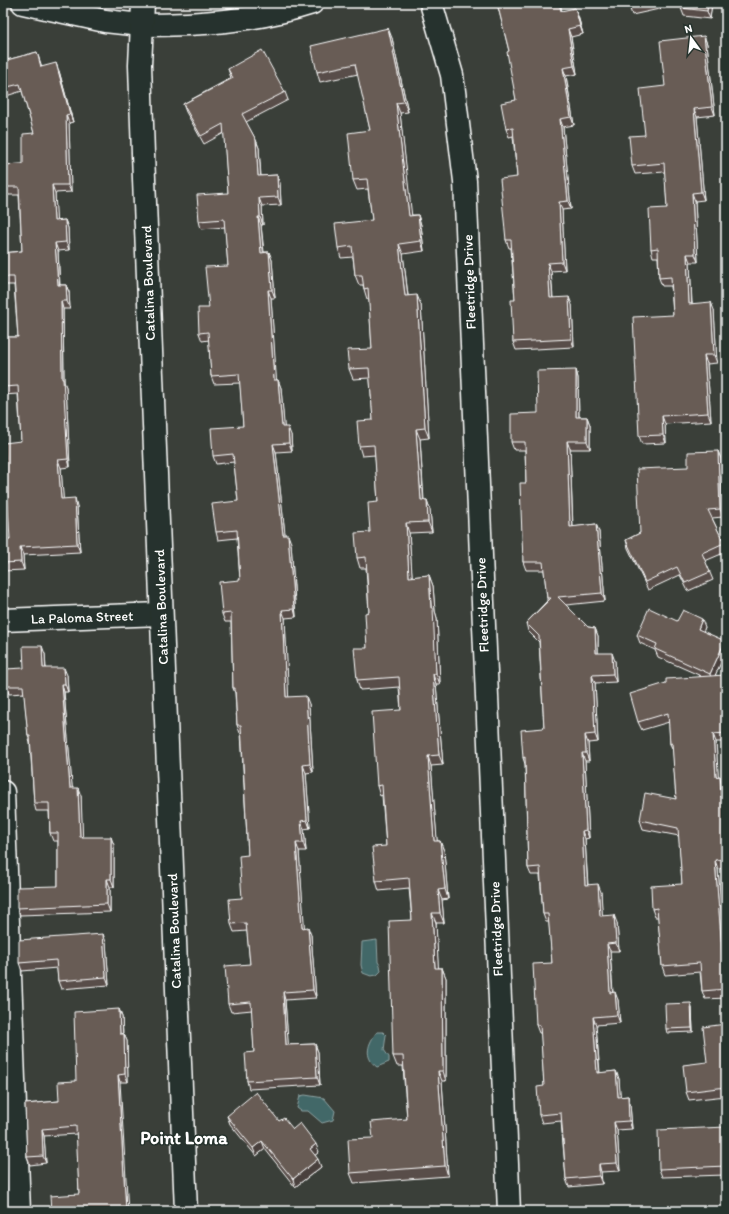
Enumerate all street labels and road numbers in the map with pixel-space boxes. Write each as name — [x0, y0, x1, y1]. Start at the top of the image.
street label: Catalina Boulevard — [138, 225, 159, 341]
street label: Fleetridge Drive — [459, 234, 480, 330]
street label: Catalina Boulevard — [151, 549, 172, 665]
street label: Fleetridge Drive — [472, 557, 493, 653]
street label: La Paloma Street — [30, 607, 134, 628]
street label: Catalina Boulevard — [164, 873, 185, 989]
street label: Fleetridge Drive — [486, 881, 507, 977]

